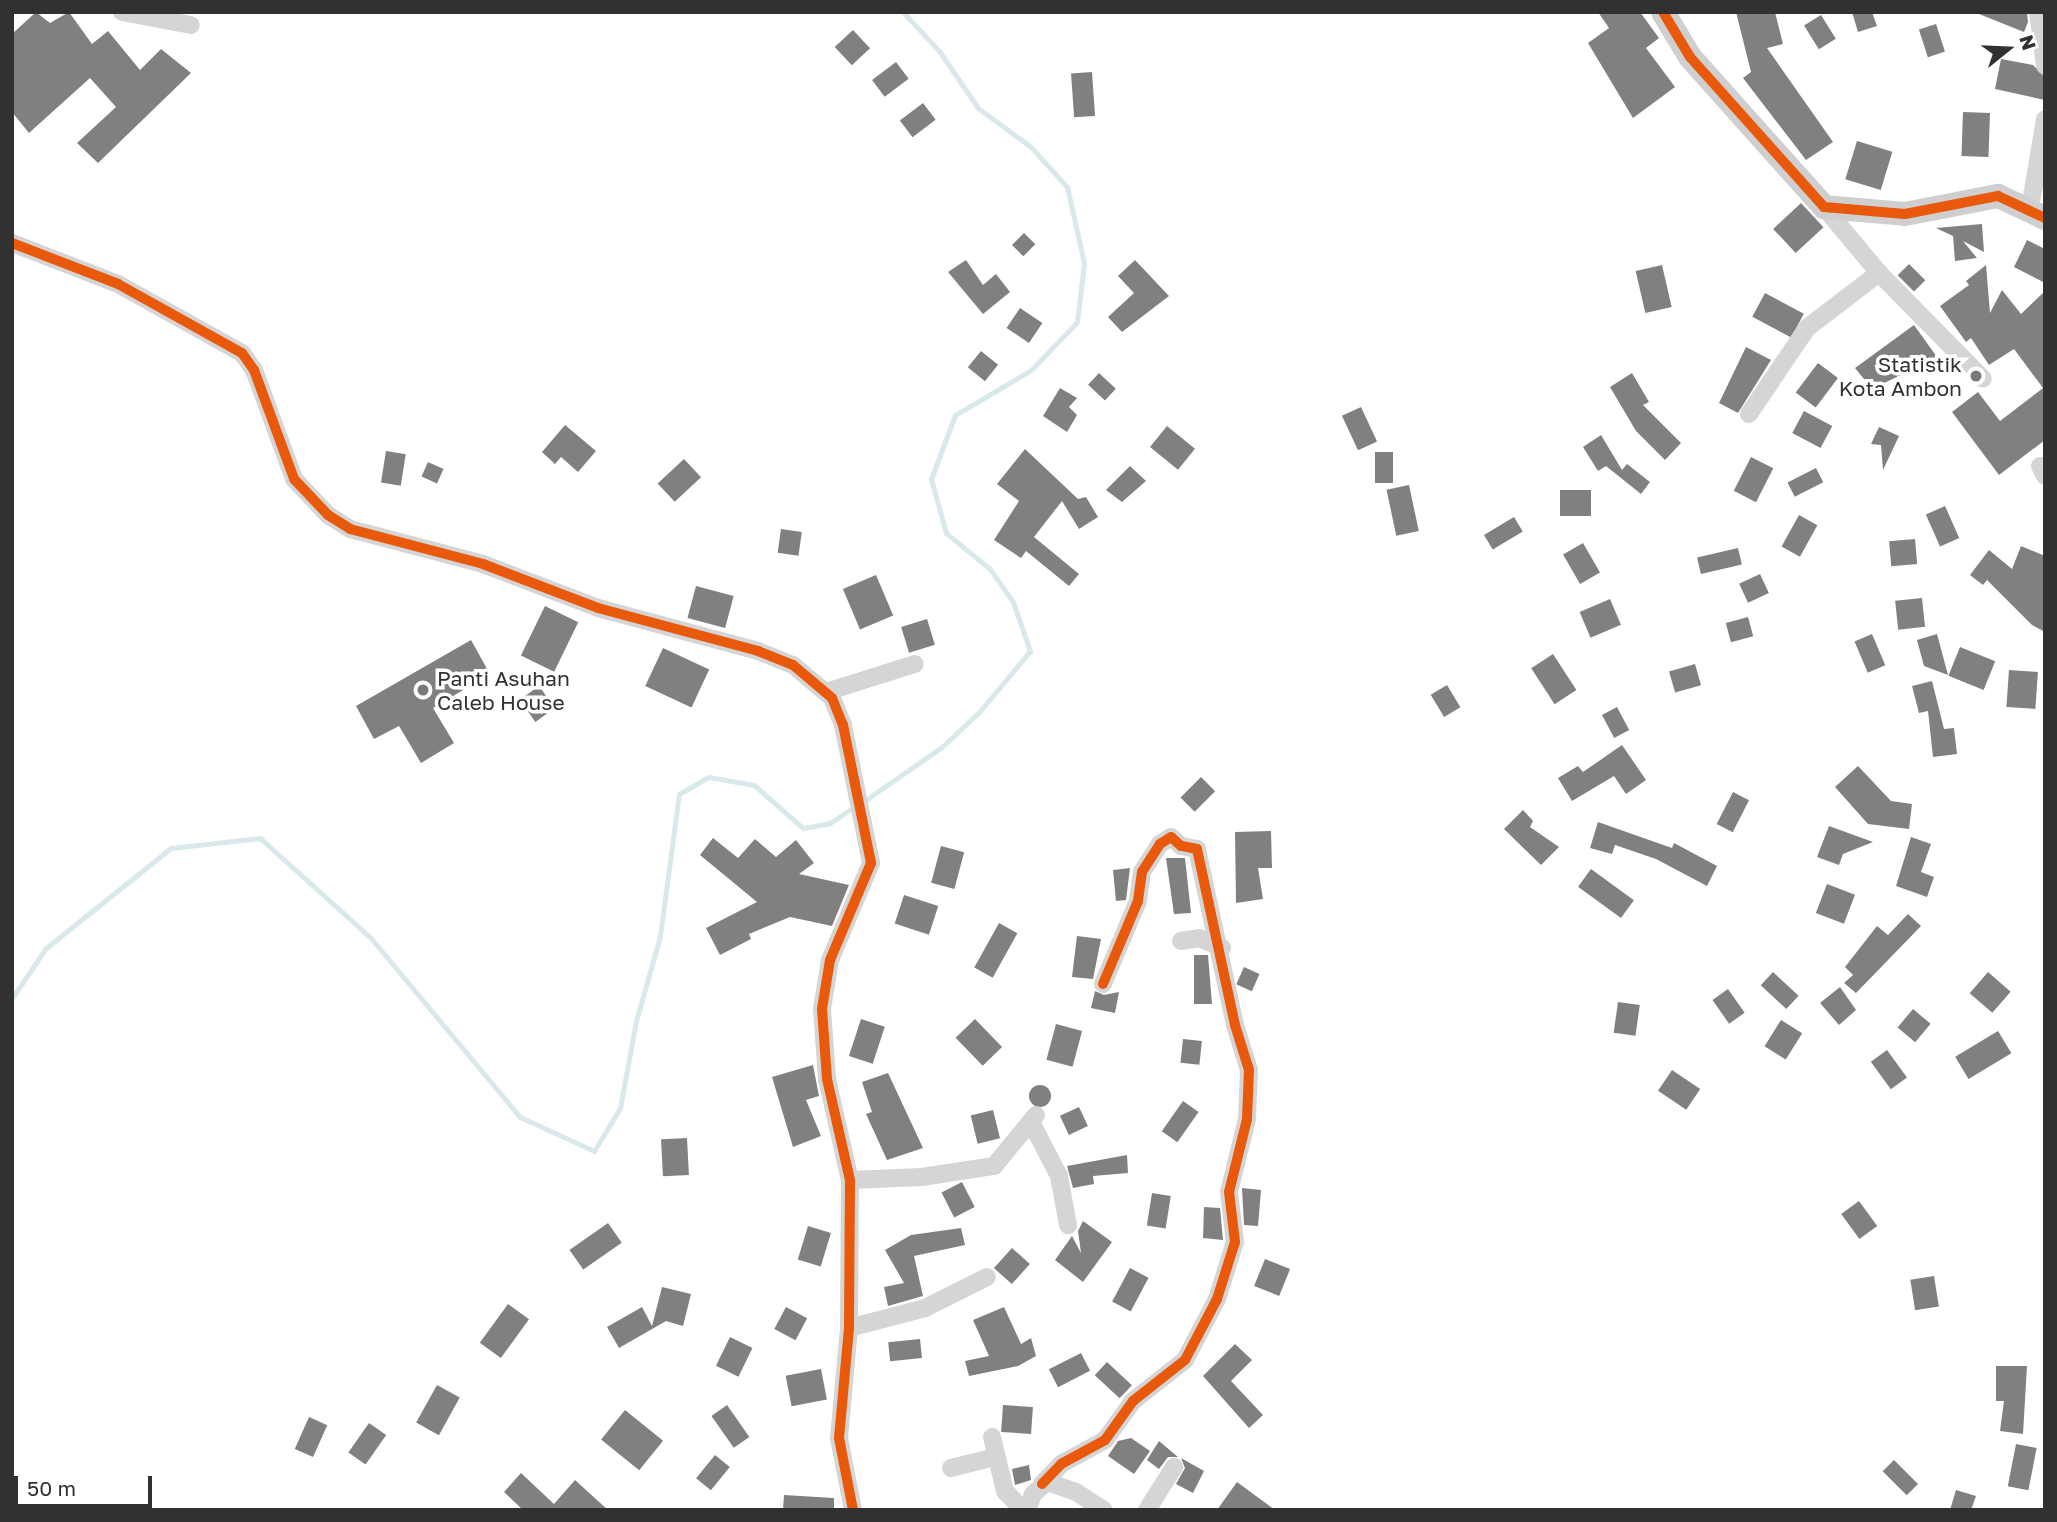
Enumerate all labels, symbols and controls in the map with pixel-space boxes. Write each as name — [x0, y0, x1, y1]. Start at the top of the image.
north arrow — [1973, 14, 2043, 84]
text: N — [2015, 32, 2042, 53]
place label: Statistik Kota Ambon — [1839, 351, 1962, 401]
marker: Statistik Kota Ambon — [1968, 368, 1984, 384]
place label: Panti Asuhan Caleb House — [437, 665, 570, 715]
marker: Panti Asuhan Caleb House — [415, 682, 431, 698]
scale bar — [18, 1462, 156, 1506]
text: 50 m — [27, 1475, 76, 1501]

